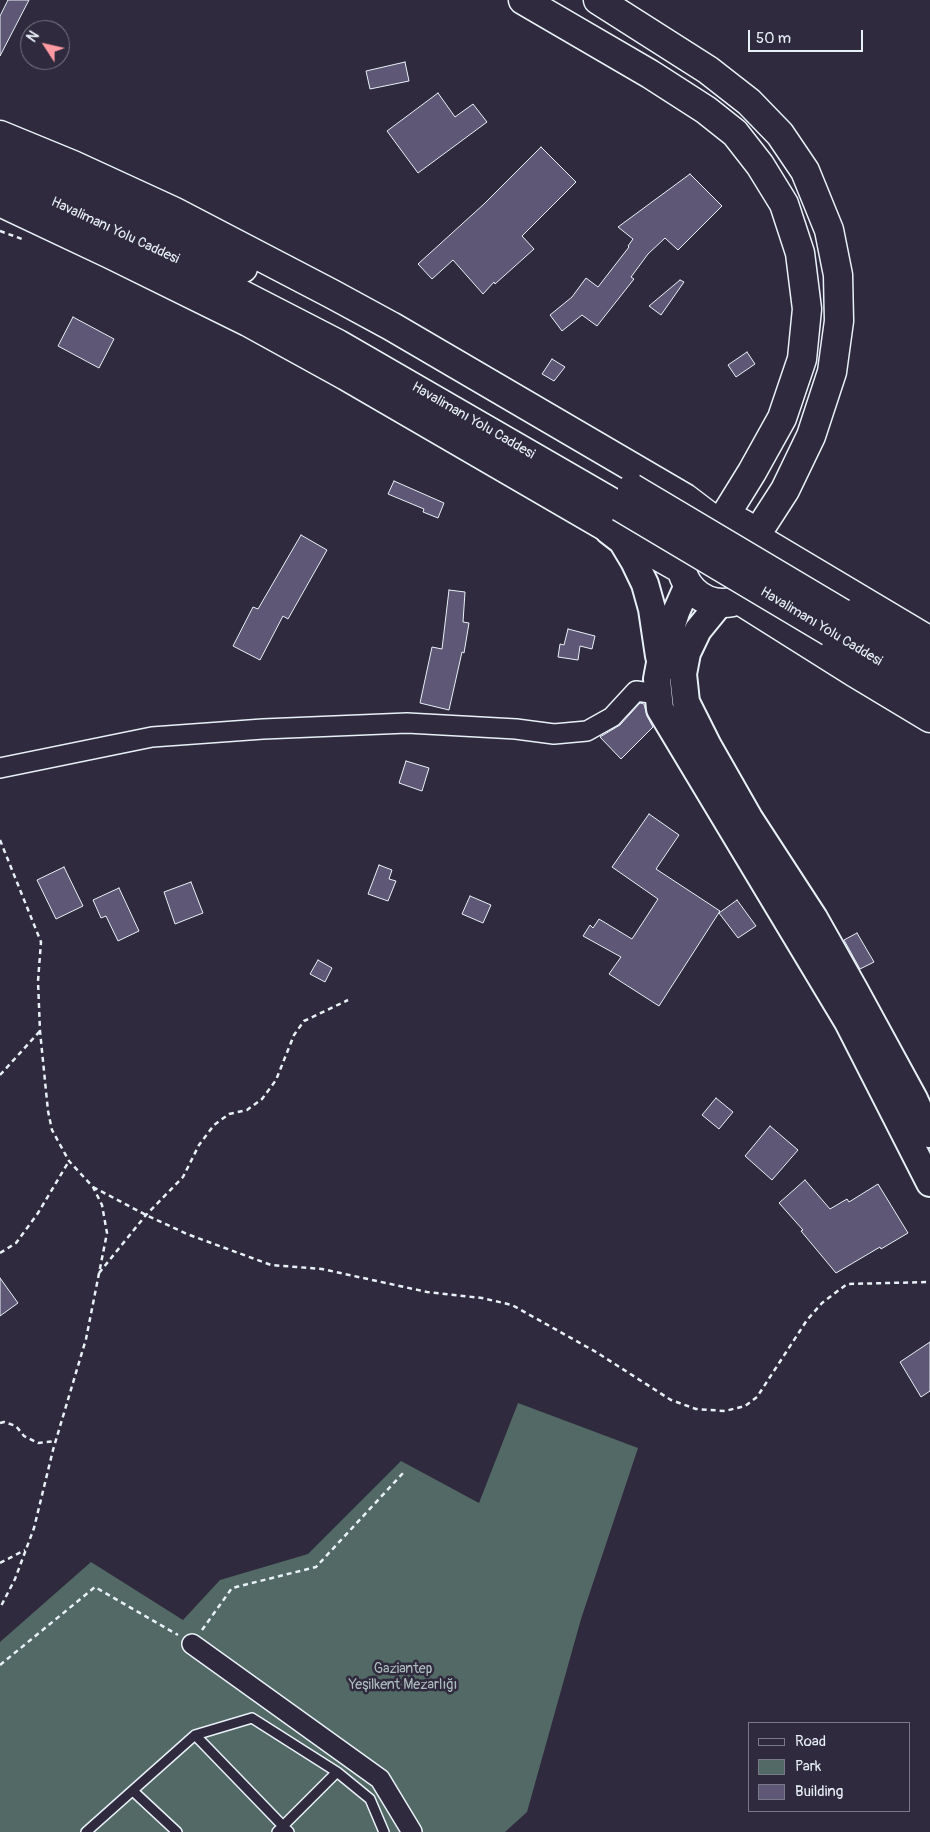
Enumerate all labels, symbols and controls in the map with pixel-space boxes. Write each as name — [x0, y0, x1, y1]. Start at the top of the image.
north arrow — [20, 20, 70, 70]
scale bar — [750, 20, 865, 52]
text: N — [23, 28, 43, 45]
text: 50 m — [756, 29, 791, 48]
street label: Havalimanı Yolu Caddesi — [48, 194, 182, 268]
street label: Havalimanı Yolu Caddesi — [408, 379, 538, 463]
street label: Havalimanı Yolu Caddesi — [757, 584, 885, 670]
park label: Gaziantep Yeşilkent Mezarlığı — [349, 1661, 457, 1694]
legend — [748, 1722, 910, 1812]
text: Road — [795, 1732, 826, 1751]
text: Park — [795, 1757, 821, 1776]
text: Building — [795, 1782, 843, 1801]

